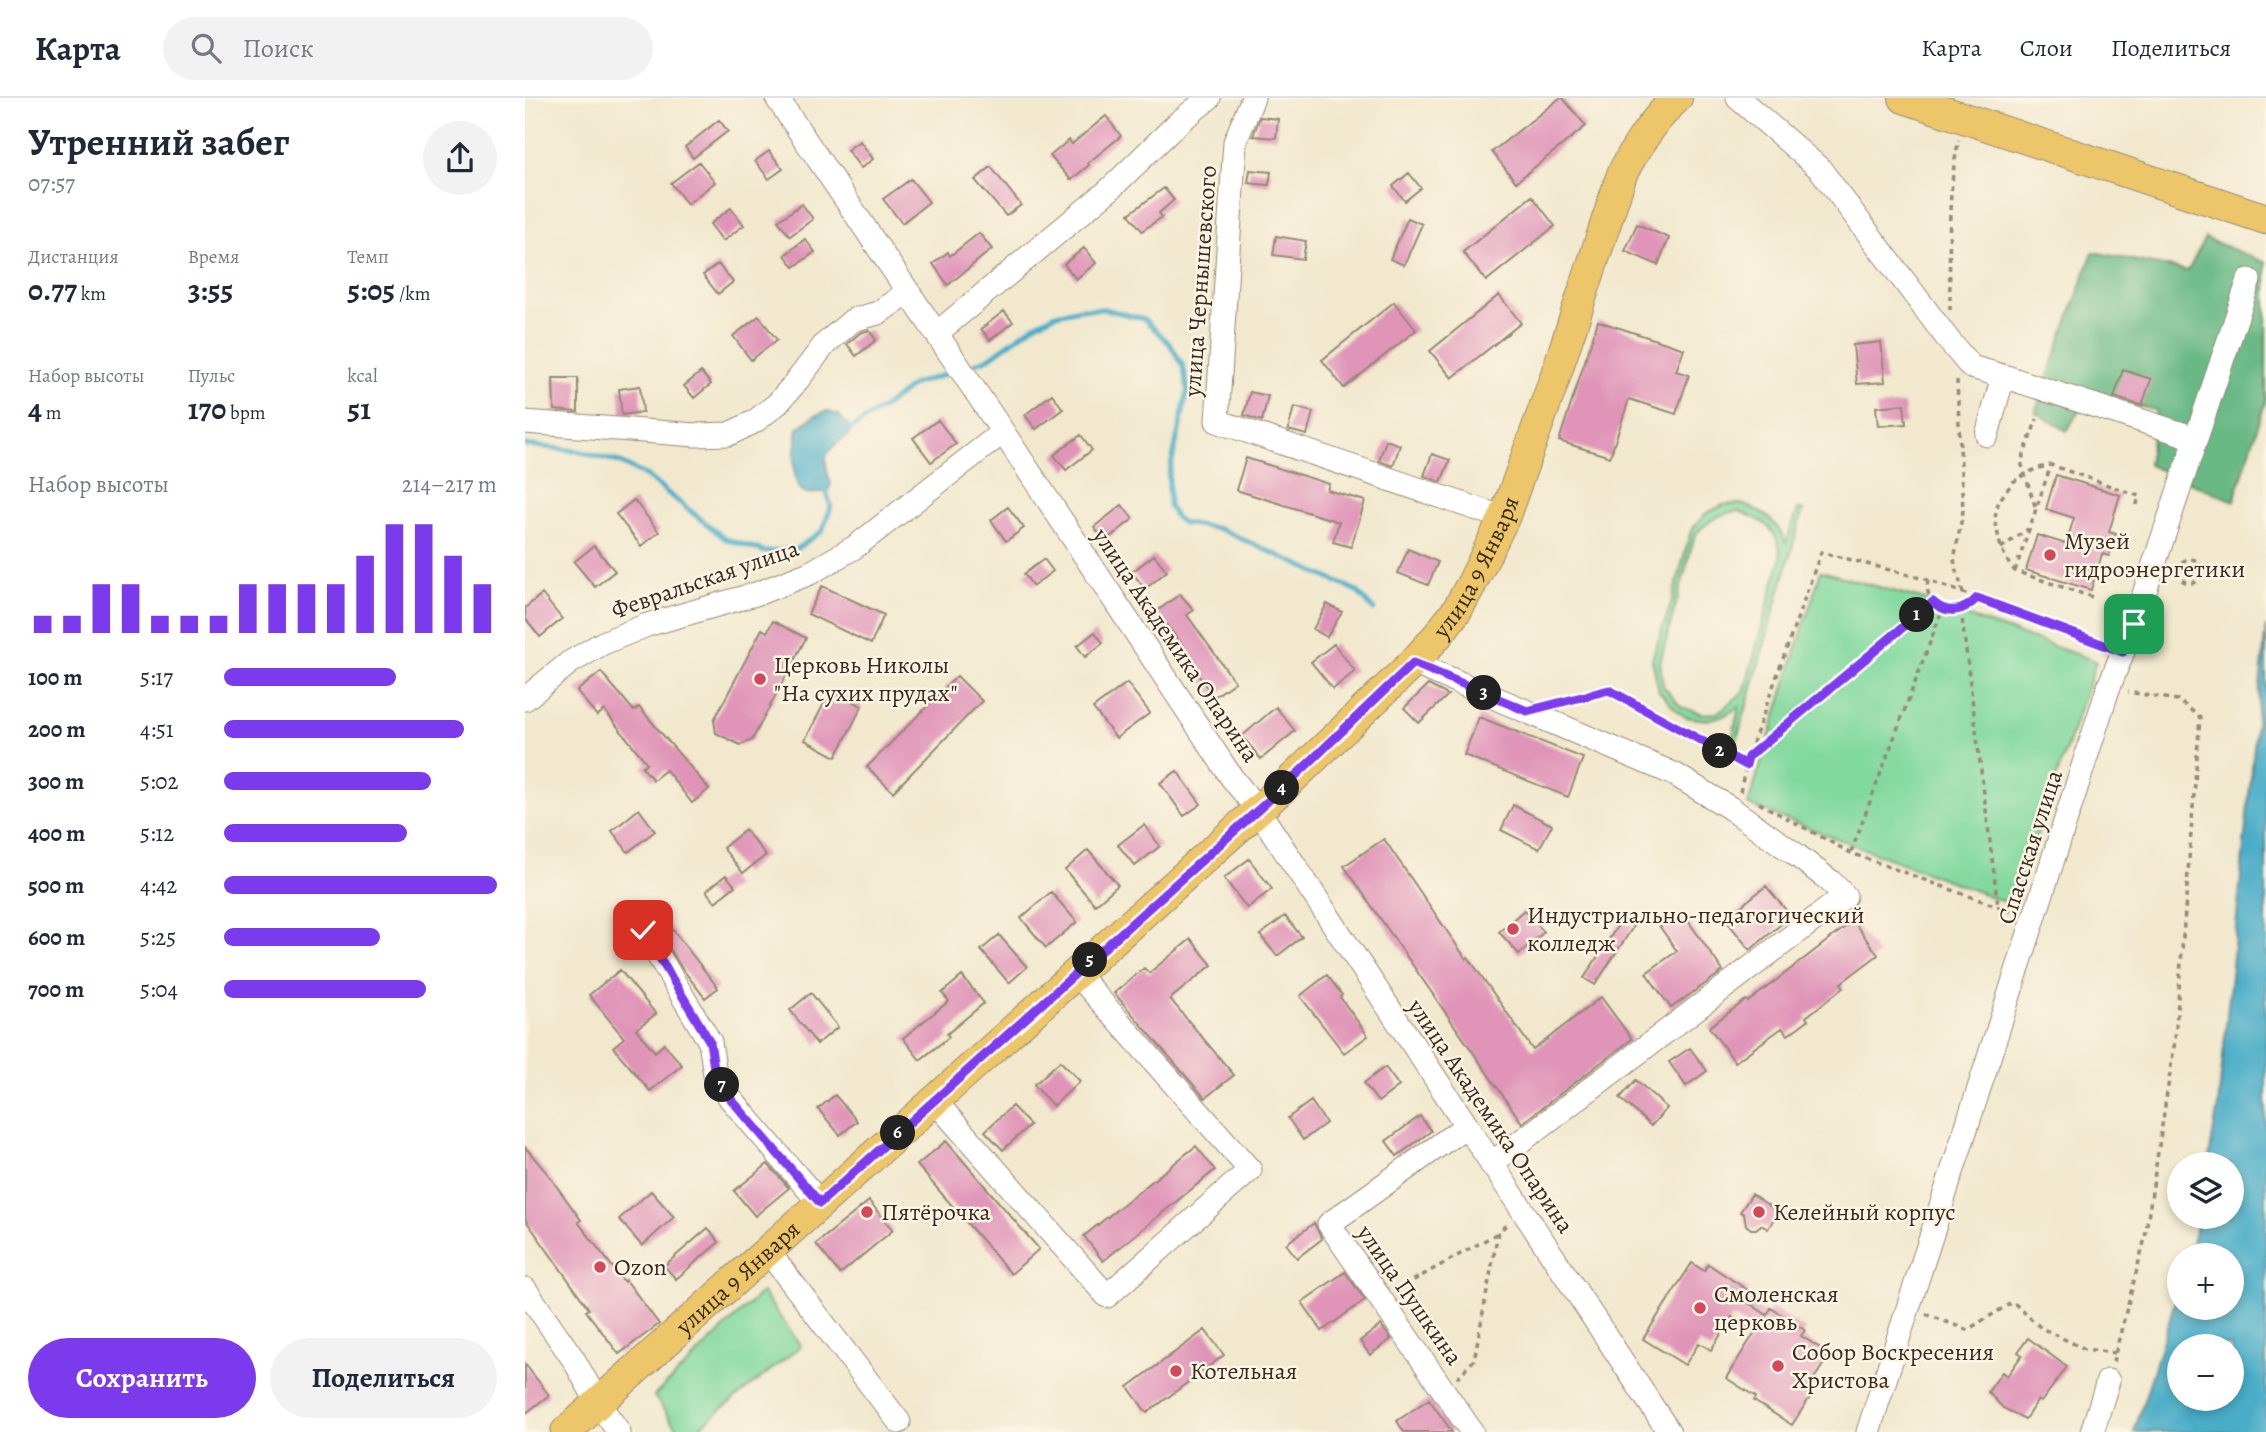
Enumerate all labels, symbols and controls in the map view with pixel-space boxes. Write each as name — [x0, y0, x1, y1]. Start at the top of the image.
search box — [163, 17, 653, 80]
text: Карта — [35, 26, 121, 71]
icon: search — [187, 29, 225, 67]
text: Поиск — [243, 31, 314, 66]
text: Карта — [1921, 32, 1982, 64]
text: Слои — [2020, 32, 2073, 64]
text: Поделиться — [2111, 32, 2231, 64]
text: Утренний забег — [28, 116, 289, 168]
button: share — [423, 121, 497, 195]
street label: улица Чернышевского — [1176, 164, 1224, 399]
text: 07:57 — [28, 168, 75, 199]
text: Дистанция — [28, 244, 119, 270]
text: Время — [188, 244, 239, 270]
text: Темп — [347, 244, 389, 270]
text: 0.77 — [28, 270, 77, 310]
text: 3:55 — [188, 270, 233, 310]
text: 5:05 — [347, 270, 395, 310]
text: km — [77, 281, 106, 307]
text: /km — [395, 281, 430, 307]
text: Набор высоты — [28, 363, 144, 389]
text: Пульс — [188, 363, 235, 389]
text: kcal — [347, 363, 378, 389]
text: 4 — [28, 389, 42, 429]
text: 170 — [188, 389, 226, 429]
text: 51 — [347, 389, 371, 429]
text: m — [42, 400, 62, 426]
text: bpm — [226, 400, 266, 426]
text: Набор высоты — [28, 469, 169, 500]
text: 214–217 m — [402, 469, 497, 500]
street label: улица 9 Января — [1425, 492, 1527, 645]
street label: улица Академика Опарина — [1085, 521, 1267, 768]
place label: Музей гидроэнергетики — [2064, 525, 2245, 585]
street label: Февральская улица — [607, 532, 803, 626]
marker: Музей гидроэнергетики — [2042, 547, 2058, 563]
pin — [2104, 594, 2164, 654]
pin: 1 — [1899, 598, 1935, 632]
text: 1 — [1913, 601, 1920, 627]
icon: arrive — [2115, 605, 2153, 643]
place label: Церковь Николы "На сухих прудах" — [774, 649, 958, 709]
text: 100 m — [28, 662, 83, 693]
text: 5:17 — [140, 662, 173, 693]
marker: Церковь Николы "На сухих прудах" — [752, 671, 768, 687]
pin: 3 — [1467, 676, 1501, 710]
text: 3 — [1479, 679, 1488, 705]
text: 200 m — [28, 714, 86, 745]
text: 4:51 — [140, 714, 174, 745]
pin: 2 — [1703, 734, 1737, 768]
text: 2 — [1715, 737, 1724, 763]
text: 300 m — [28, 766, 84, 797]
text: 5:02 — [140, 766, 179, 797]
street label: Спасская улица — [1990, 766, 2070, 928]
pin: 4 — [1265, 770, 1299, 806]
text: 4 — [1277, 774, 1286, 800]
text: 400 m — [28, 818, 85, 849]
text: 5:12 — [140, 818, 174, 849]
text: 500 m — [28, 870, 84, 901]
text: 4:42 — [140, 870, 177, 901]
place label: Индустриально-педагогический колледж — [1527, 899, 1865, 959]
pin — [613, 900, 673, 960]
icon: check — [624, 911, 662, 949]
marker: Индустриально-педагогический колледж — [1505, 921, 1521, 937]
text: 600 m — [28, 922, 85, 953]
text: 5:25 — [140, 922, 176, 953]
pin: 5 — [1073, 942, 1107, 978]
text: 5 — [1085, 946, 1094, 972]
text: 700 m — [28, 974, 84, 1005]
text: 5:04 — [140, 974, 178, 1005]
street label: улица Академика Опарина — [1400, 992, 1582, 1239]
pin: 7 — [705, 1068, 739, 1102]
text: 7 — [717, 1071, 726, 1097]
pin: 6 — [881, 1116, 915, 1150]
text: 6 — [893, 1119, 902, 1145]
map controls — [2167, 1152, 2244, 1411]
button: layers — [2167, 1152, 2244, 1229]
place label: Пятёрочка — [881, 1196, 991, 1228]
place label: Келейный корпус — [1773, 1196, 1956, 1228]
marker: Пятёрочка — [859, 1204, 875, 1220]
marker: Келейный корпус — [1751, 1204, 1767, 1220]
street label: улица 9 Января — [668, 1213, 807, 1342]
street label: улица Пушкина — [1349, 1218, 1470, 1372]
button: + — [2167, 1243, 2244, 1320]
place label: Ozon — [614, 1251, 667, 1283]
marker: Ozon — [592, 1259, 608, 1275]
place label: Смоленская церковь — [1714, 1278, 1839, 1338]
marker: Смоленская церковь — [1692, 1300, 1708, 1316]
button: − — [2167, 1334, 2244, 1411]
place label: Собор Воскресения Христова — [1792, 1336, 1994, 1396]
button: Сохранить — [28, 1338, 256, 1418]
button: Поделиться — [270, 1338, 497, 1418]
place label: Котельная — [1190, 1355, 1297, 1387]
marker: Собор Воскресения Христова — [1770, 1358, 1786, 1374]
marker: Котельная — [1168, 1363, 1184, 1379]

